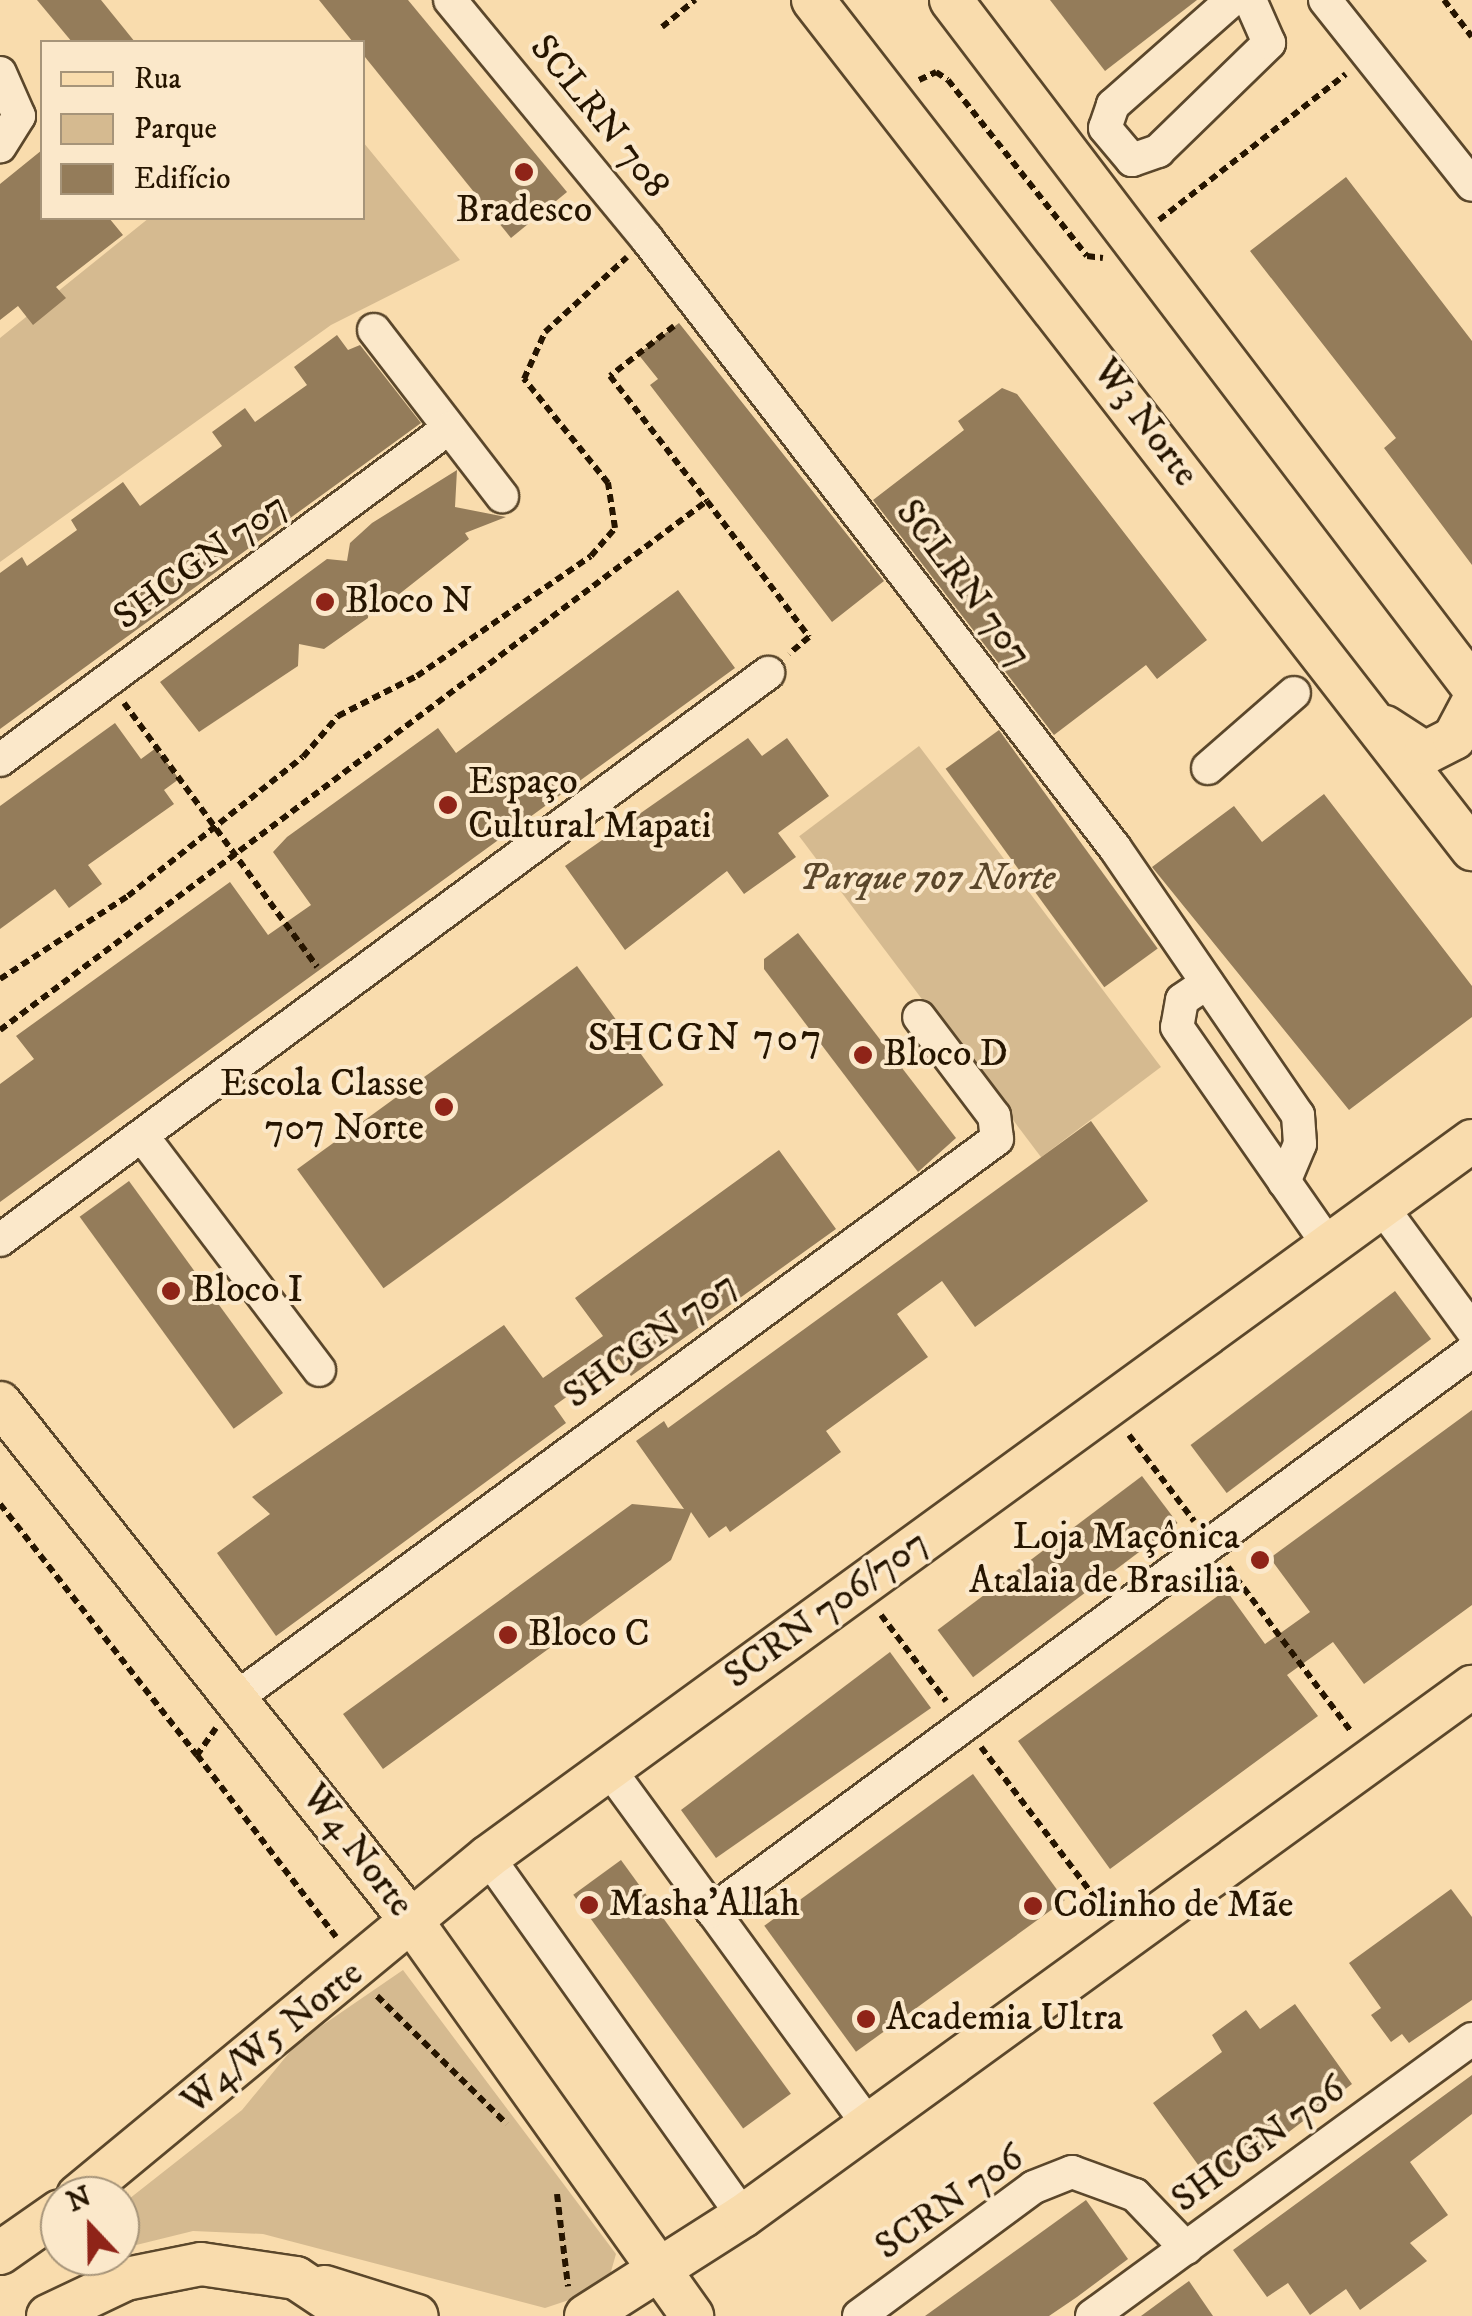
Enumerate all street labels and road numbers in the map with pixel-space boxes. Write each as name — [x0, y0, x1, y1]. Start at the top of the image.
street label: SCLRN 708 — [519, 26, 679, 208]
street label: W3 Norte — [1082, 350, 1208, 496]
street label: SHCGN 707 — [105, 484, 297, 640]
street label: SCLRN 707 — [885, 491, 1041, 677]
street label: SHCGN 707 — [555, 1263, 747, 1419]
street label: SCRN 706/707 — [716, 1521, 938, 1699]
street label: W4 Norte — [291, 1776, 423, 1926]
street label: W4/W5 Norte — [173, 1951, 373, 2125]
street label: SHCGN 706 — [1164, 2067, 1354, 2223]
street label: SCRN 706 — [867, 2136, 1033, 2270]

